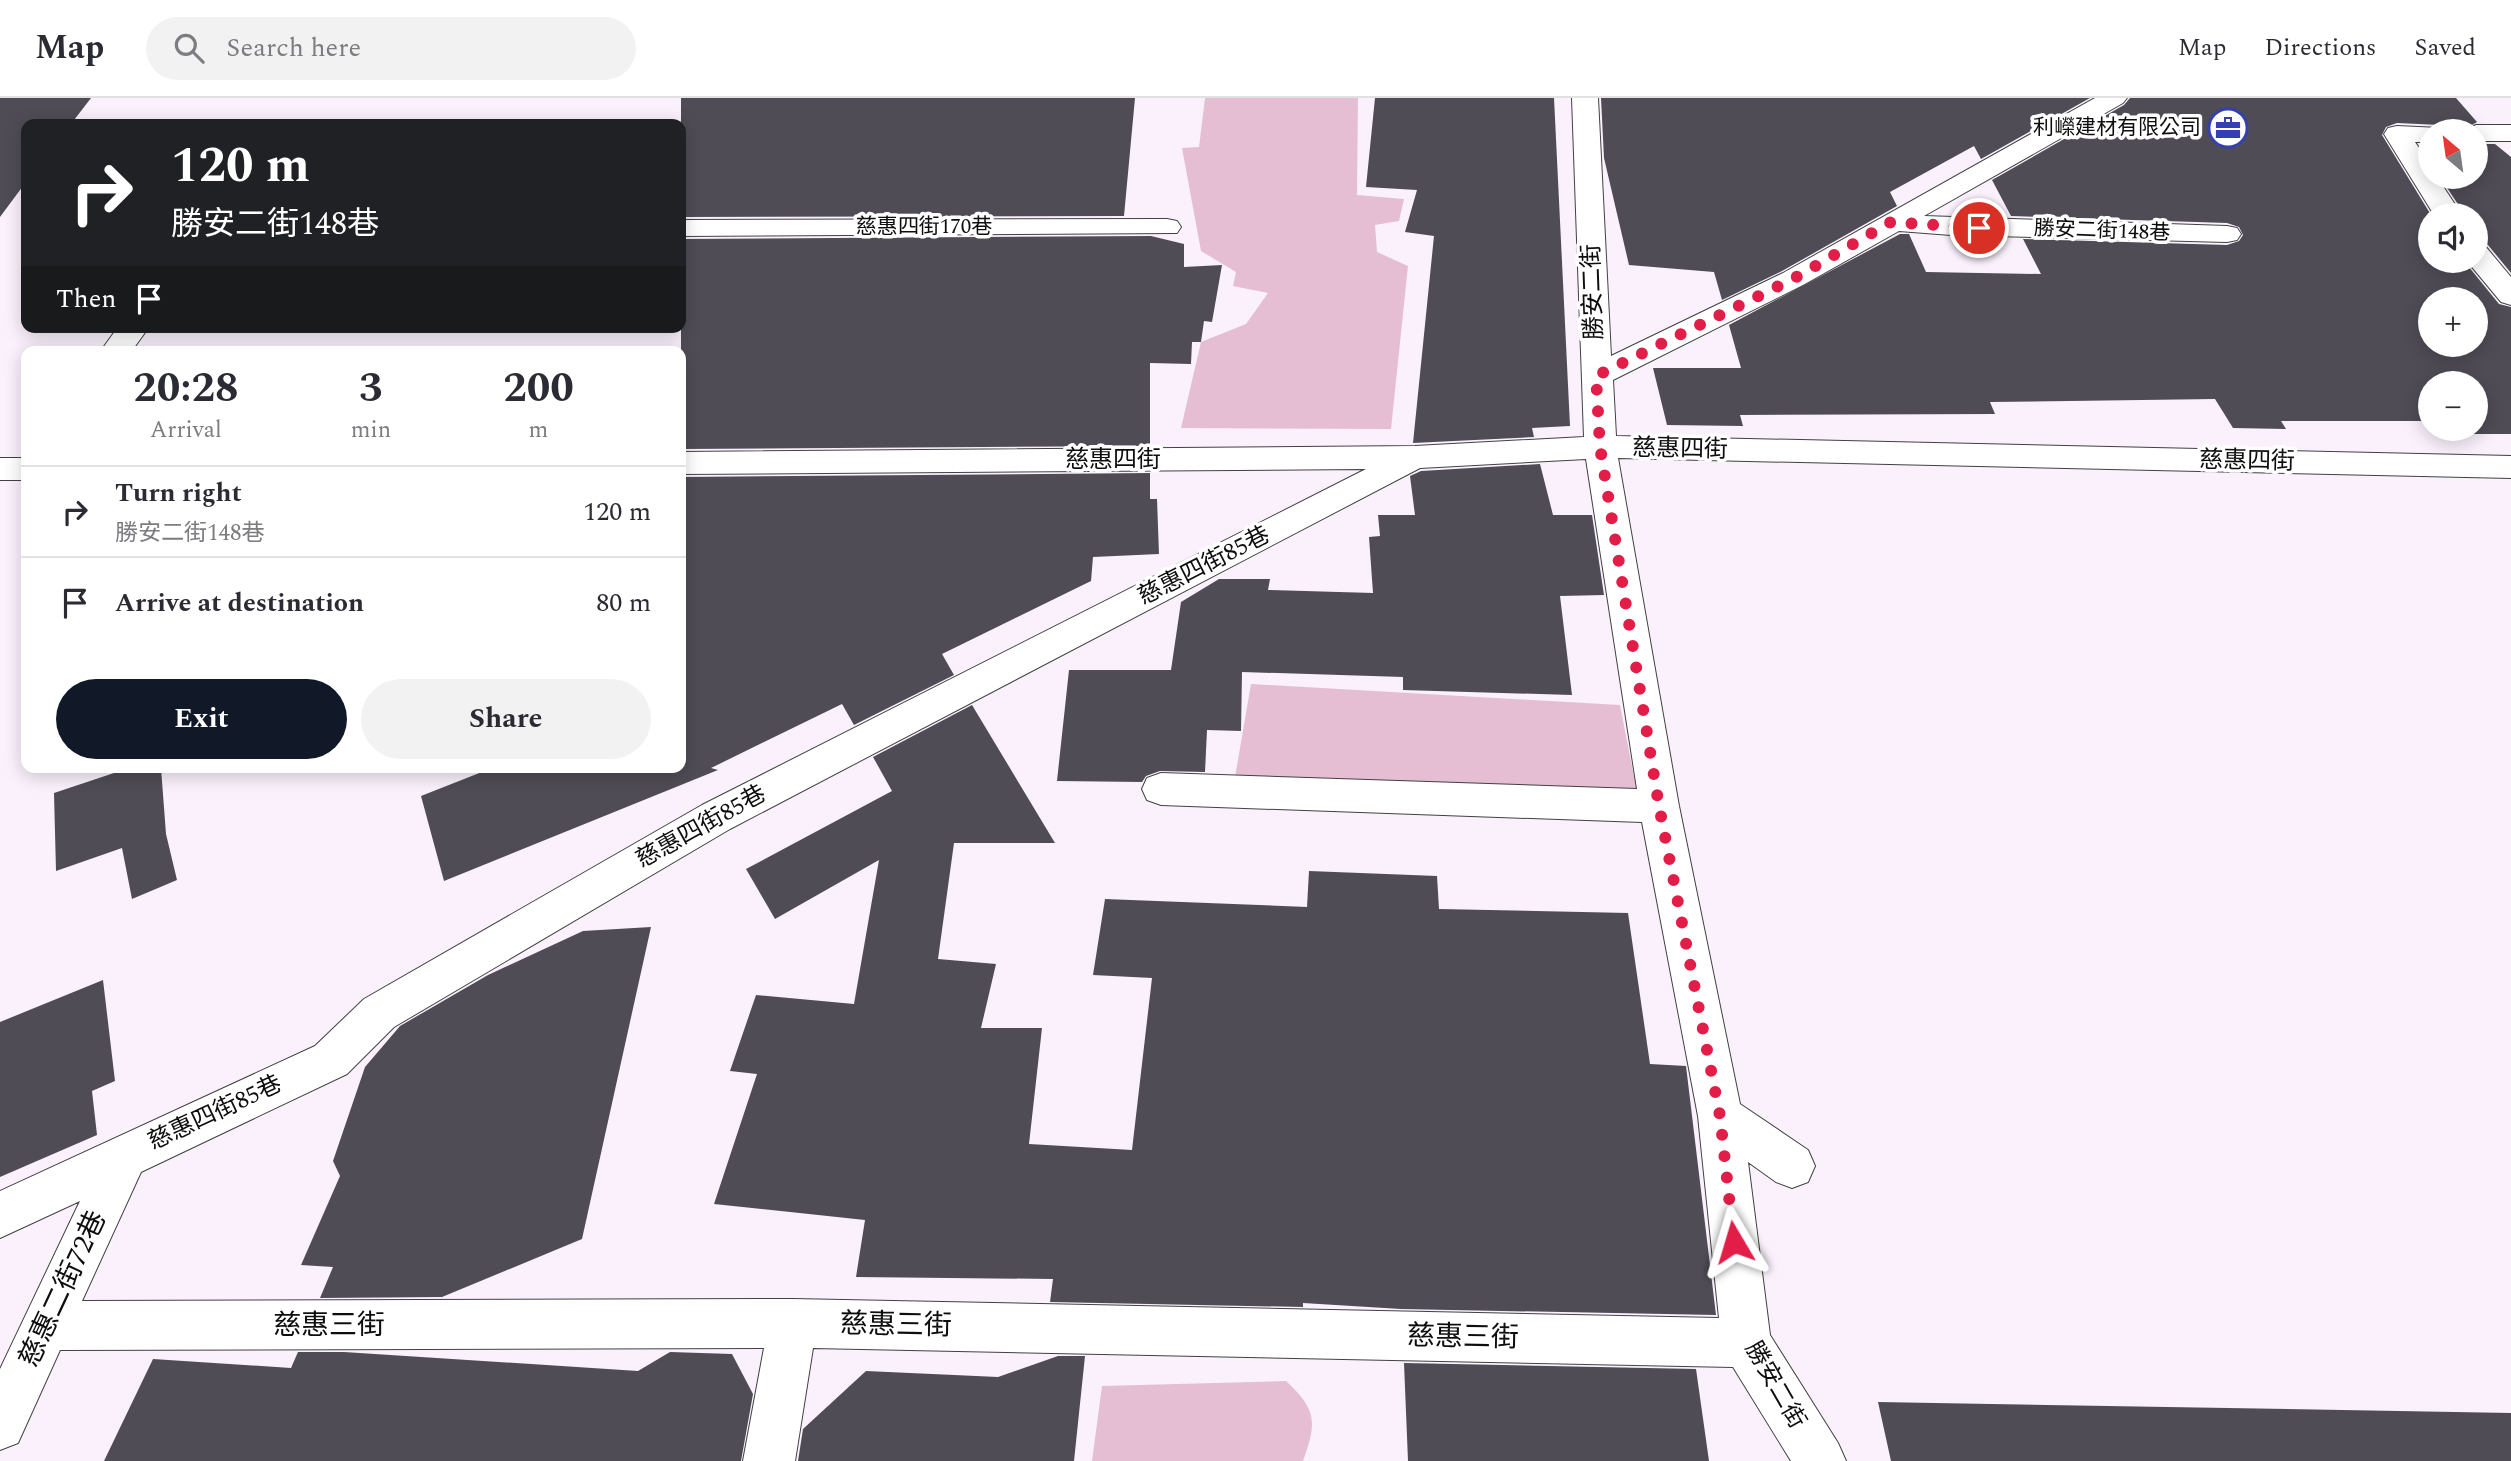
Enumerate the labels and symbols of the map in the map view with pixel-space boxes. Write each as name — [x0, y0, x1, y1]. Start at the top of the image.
office icon: 利嶸建材有限公司 — [2207, 107, 2249, 149]
place label: 利嶸建材有限公司 — [2033, 112, 2201, 144]
north arrow — [2418, 119, 2488, 189]
pin — [1949, 198, 2009, 258]
street label: 慈惠四街170巷 — [856, 211, 992, 243]
street label: 勝安二街148巷 — [2033, 213, 2171, 249]
street label: 勝安二街 — [1573, 243, 1613, 341]
street label: 慈惠四街 — [1632, 430, 1728, 468]
street label: 慈惠四街 — [1065, 442, 1161, 478]
street label: 慈惠四街 — [2199, 442, 2295, 480]
street label: 慈惠四街85巷 — [1132, 517, 1276, 615]
street label: 慈惠四街85巷 — [629, 776, 773, 878]
street label: 慈惠四街85巷 — [142, 1066, 288, 1160]
street label: 慈惠二街72巷 — [8, 1204, 118, 1374]
position arrow — [1697, 1205, 1771, 1279]
street label: 慈惠三街 — [840, 1303, 952, 1347]
street label: 慈惠三街 — [273, 1304, 385, 1347]
street label: 慈惠三街 — [1407, 1315, 1519, 1359]
street label: 勝安二街 — [1735, 1334, 1815, 1436]

